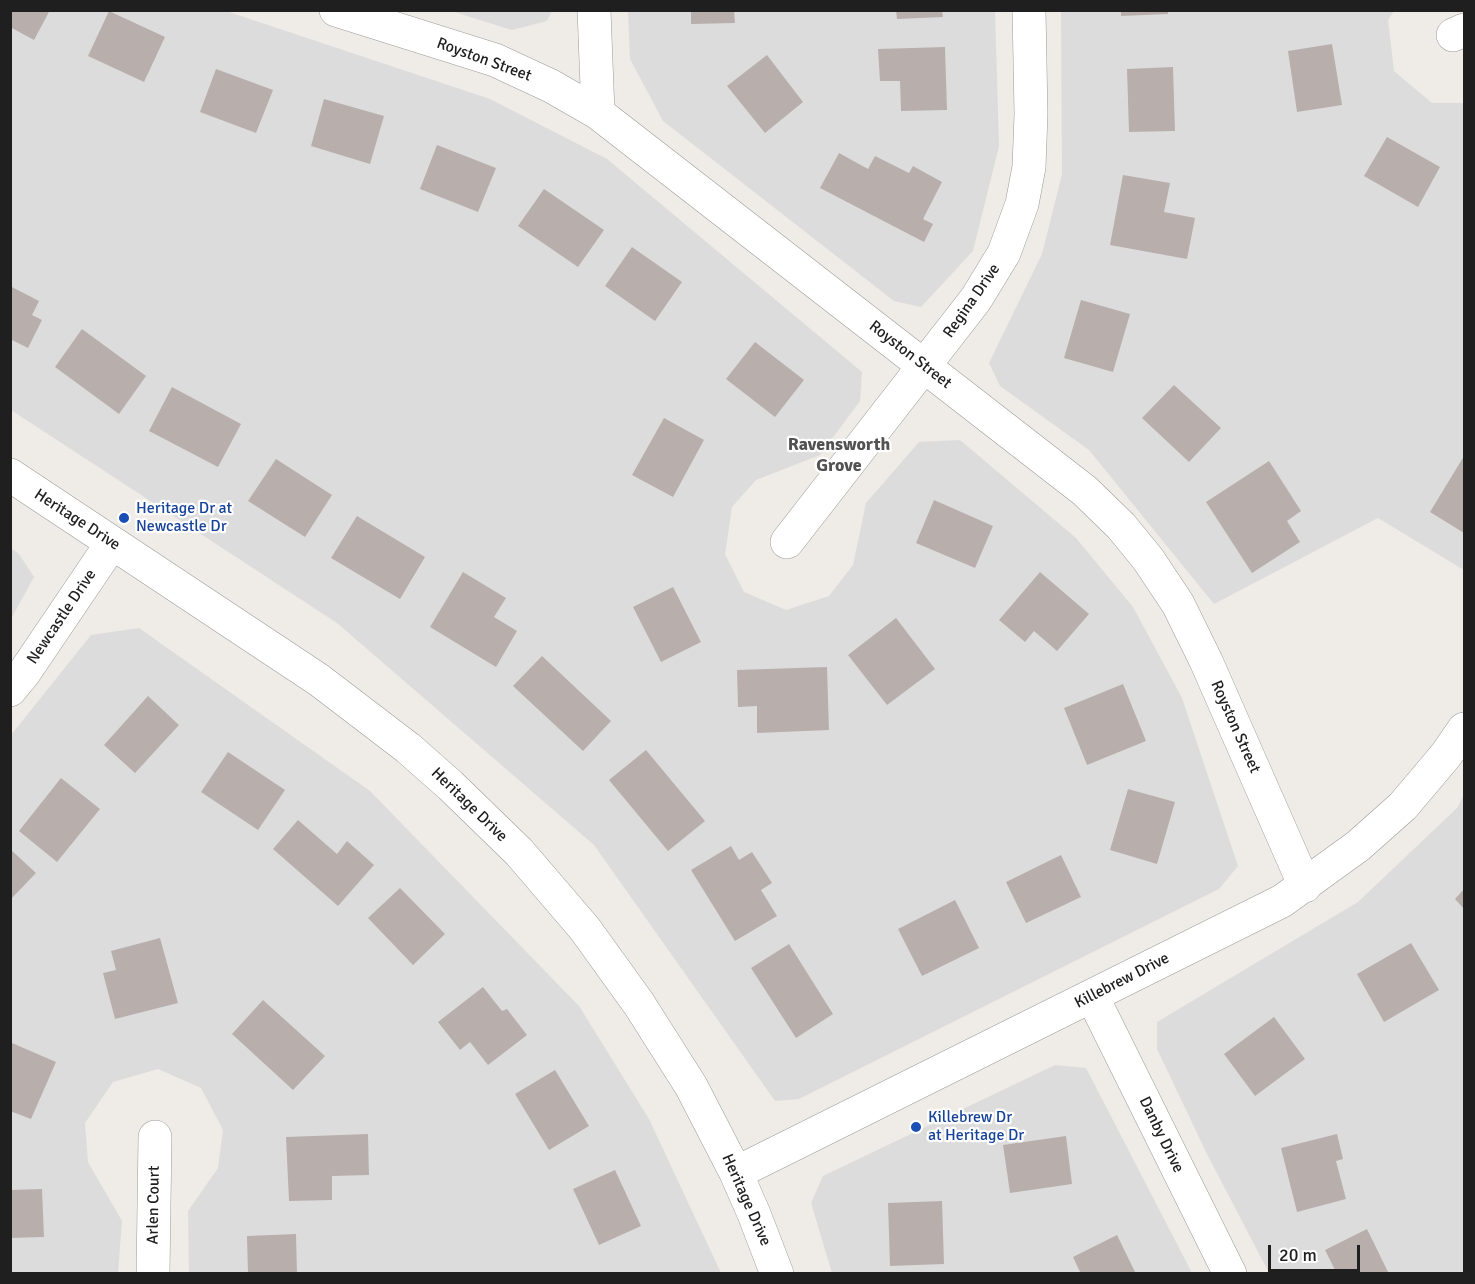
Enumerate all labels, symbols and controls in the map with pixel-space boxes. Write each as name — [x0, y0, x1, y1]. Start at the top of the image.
street label: Royston Street — [434, 34, 534, 86]
street label: Regina Drive — [939, 260, 1005, 342]
street label: Royston Street — [865, 317, 955, 393]
district label: Ravensworth Grove — [788, 434, 890, 476]
street label: Heritage Drive — [30, 485, 124, 555]
place label: Heritage Dr at Newcastle Dr — [136, 499, 232, 537]
marker: Heritage Dr at Newcastle Dr — [117, 511, 131, 525]
street label: Newcastle Drive — [23, 566, 101, 668]
street label: Royston Street — [1206, 678, 1264, 776]
street label: Heritage Drive — [427, 764, 511, 846]
street label: Killebrew Drive — [1071, 949, 1173, 1013]
street label: Danby Drive — [1134, 1094, 1188, 1176]
place label: Killebrew Dr at Heritage Dr — [928, 1108, 1024, 1146]
marker: Killebrew Dr at Heritage Dr — [909, 1120, 923, 1134]
street label: Heritage Drive — [717, 1151, 775, 1249]
street label: Arlen Court — [144, 1165, 164, 1245]
scale bar — [1271, 1233, 1362, 1271]
text: 20 m — [1279, 1244, 1317, 1266]

